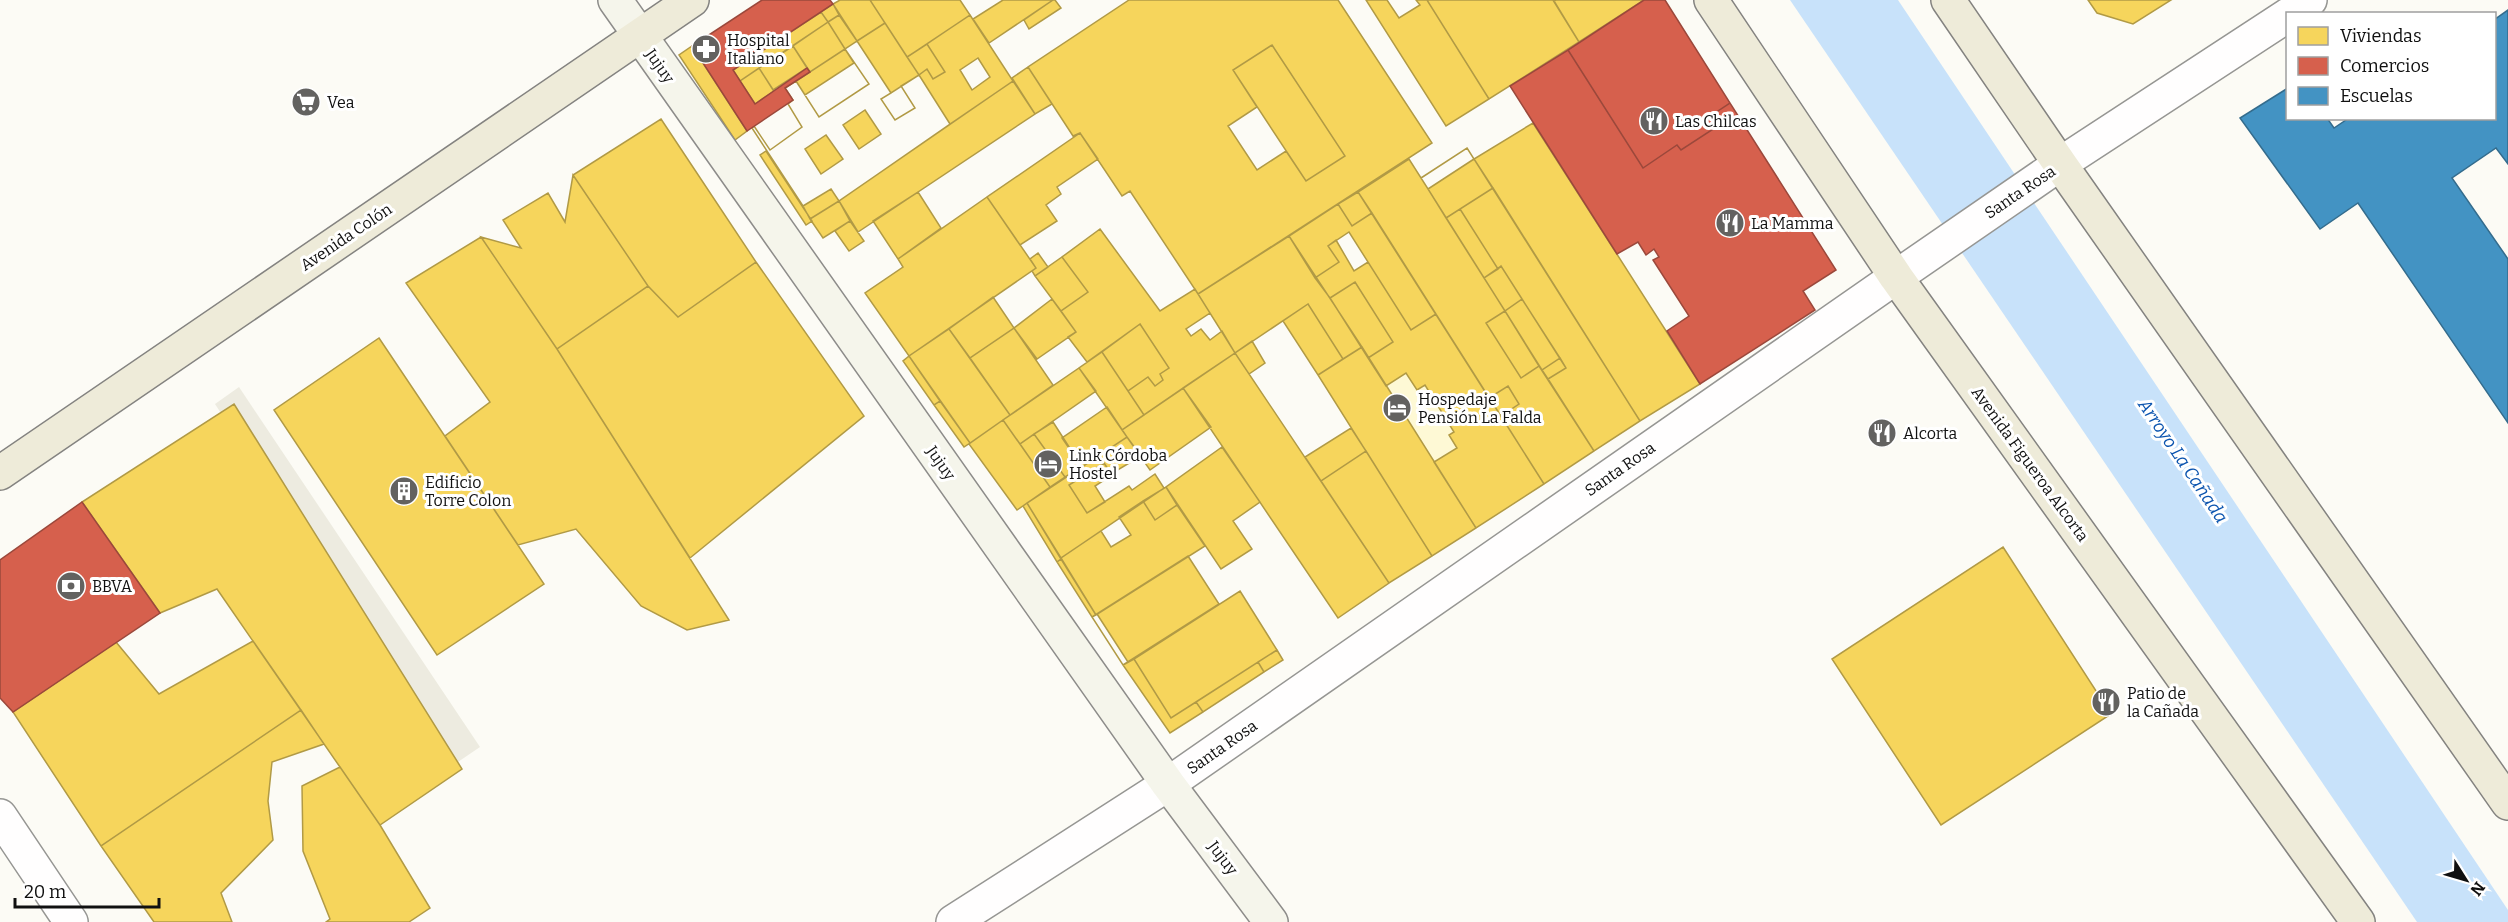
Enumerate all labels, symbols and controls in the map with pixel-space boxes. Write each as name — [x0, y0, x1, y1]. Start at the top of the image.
legend — [2286, 12, 2496, 120]
text: Viviendas — [2340, 25, 2422, 47]
place label: Hospital Italiano — [727, 31, 790, 68]
pharmacy icon: Hospital Italiano — [690, 33, 722, 65]
street label: Jujuy — [641, 44, 679, 87]
text: Comercios — [2340, 55, 2429, 77]
text: Escuelas — [2340, 85, 2413, 107]
supermarket icon: Vea — [290, 86, 322, 118]
place label: Vea — [327, 93, 355, 112]
restaurant icon: Las Chilcas — [1638, 105, 1670, 137]
place label: Las Chilcas — [1675, 112, 1757, 131]
street label: Santa Rosa — [1981, 161, 2059, 223]
street label: Avenida Colón — [297, 199, 395, 275]
restaurant icon: La Mamma — [1714, 207, 1746, 239]
place label: La Mamma — [1751, 214, 1834, 233]
street label: Avenida Figueroa Alcorta — [1967, 383, 2093, 545]
place label: Hospedaje Pensión La Falda — [1418, 390, 1542, 427]
hotel icon: Hospedaje Pensión La Falda — [1381, 392, 1413, 424]
water label: Arroyo La Cañada — [2133, 394, 2233, 527]
restaurant icon: Alcorta — [1866, 417, 1898, 449]
place label: Alcorta — [1903, 424, 1958, 443]
street label: Santa Rosa — [1581, 438, 1659, 500]
street label: Jujuy — [922, 441, 960, 484]
place label: Link Córdoba Hostel — [1069, 446, 1167, 483]
hotel icon: Link Córdoba Hostel — [1032, 448, 1064, 480]
place label: Edificio Torre Colon — [425, 473, 511, 510]
building icon: Edificio Torre Colon — [388, 475, 420, 507]
bank icon: BBVA — [55, 570, 87, 602]
place label: BBVA — [92, 577, 133, 596]
place label: Patio de la Cañada — [2127, 684, 2199, 721]
restaurant icon: Patio de la Cañada — [2090, 686, 2122, 718]
street label: Santa Rosa — [1183, 716, 1261, 778]
street label: Jujuy — [1204, 837, 1242, 879]
north arrow — [2436, 850, 2496, 910]
scale bar — [15, 871, 159, 909]
text: N — [2466, 878, 2489, 899]
text: 20 m — [24, 881, 66, 903]

